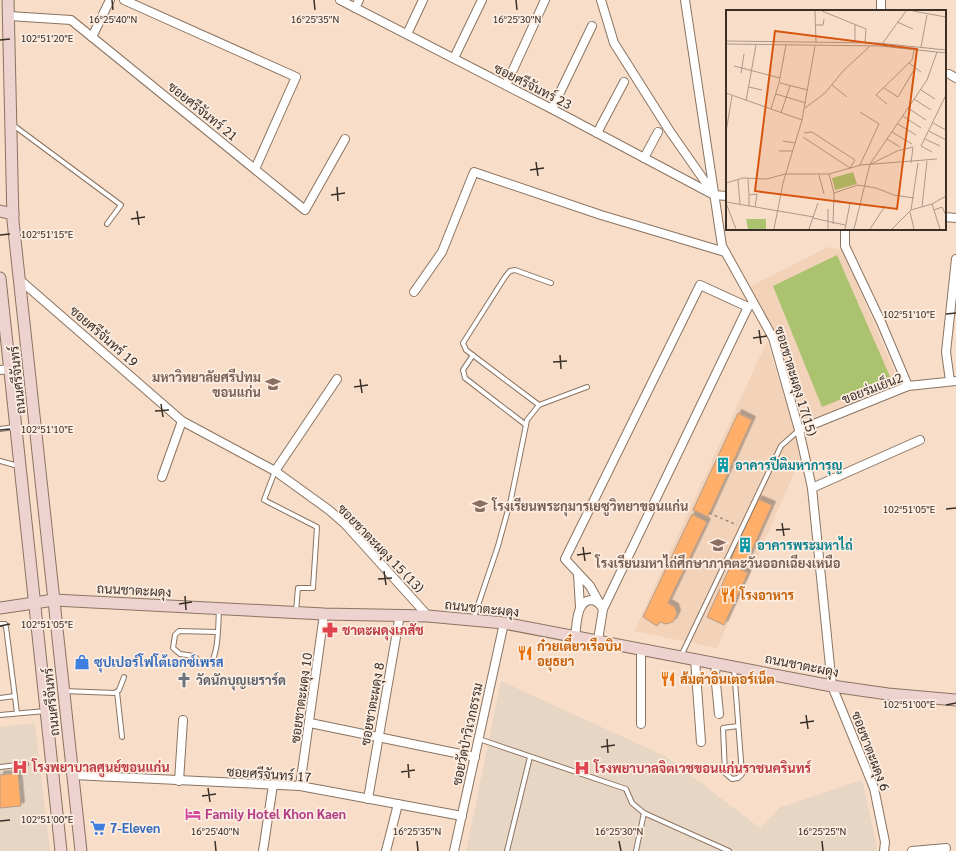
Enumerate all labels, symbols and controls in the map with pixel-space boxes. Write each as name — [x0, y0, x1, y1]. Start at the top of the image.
inset map — [726, 10, 946, 230]
text: 16°25'40"N — [89, 12, 137, 25]
text: 16°25'35"N — [291, 12, 339, 25]
text: 16°25'30"N — [493, 12, 541, 25]
text: 102°51'20"E — [21, 31, 74, 44]
street label: ซอยศรีจันทร์ 23 — [492, 59, 575, 112]
street label: ซอยศรีจันทร์ 21 — [165, 77, 242, 144]
text: 102°51'15"E — [21, 227, 74, 240]
street label: ซอยศรีจันทร์ 19 — [67, 301, 142, 370]
text: 102°51'10"E — [883, 307, 936, 320]
street label: ซอยชาตะผดุง 17(15) — [770, 324, 821, 438]
street label: ถนนศรีจันทร์ — [4, 345, 29, 415]
place label: มหาวิทยาลัยศรีปทุม ขอนแก่น — [152, 368, 261, 400]
street label: ขอยร่มเย็น2 — [839, 368, 905, 407]
school or university icon: มหาวิทยาลัยศรีปทุม ขอนแก่น — [264, 375, 282, 393]
text: 102°51'10"E — [21, 422, 74, 435]
building icon: อาคารปีติมหาการุญ — [714, 456, 732, 474]
place label: อาคารปีติมหาการุญ — [735, 456, 843, 476]
school or university icon: โรงเรียนพระกุมารเยซูวิทยาขอนแก่น — [471, 497, 489, 515]
place label: โรงเรียนพระกุมารเยซูวิทยาขอนแก่น — [491, 497, 688, 517]
street label: ซอยชาตะผดุง 15 (13) — [333, 500, 428, 597]
text: 102°51'05"E — [883, 502, 936, 515]
school or university icon: โรงเรียนมหาไถ่ศึกษาภาคตะวันออกเฉียงเหนือ — [709, 536, 727, 554]
building icon: อาคารพระมหาไถ่ — [736, 536, 754, 554]
place label: อาคารพระมหาไถ่ — [757, 536, 853, 553]
place label: โรงเรียนมหาไถ่ศึกษาภาคตะวันออกเฉียงเหนือ — [594, 554, 841, 571]
street label: ถนนชาตะผดุง — [96, 579, 172, 602]
restaurant icon: โรงอาหาร — [719, 586, 737, 604]
place label: โรงอาหาร — [739, 586, 795, 603]
street label: ถนนชาตะผดุง — [444, 595, 520, 622]
text: 102°51'05"E — [21, 617, 74, 630]
pharmacy icon: ชาตะผดุงเภสัช — [321, 621, 339, 639]
place label: ชาตะผดุงเภสัช — [342, 621, 424, 641]
place label: ก๋วยเตี๋ยวเรือบิน อยุธยา — [537, 633, 622, 672]
restaurant icon: ก๋วยเตี๋ยวเรือบิน อยุธยา — [516, 644, 534, 662]
street label: ถนนชาตะผดุง — [763, 649, 840, 682]
street label: ซอยชาตะผดุง 10 — [286, 652, 317, 745]
shop icon: ซุปเปอร์โฟโต้เอกซ์เพรส — [73, 653, 91, 671]
place label: ซุปเปอร์โฟโต้เอกซ์เพรส — [94, 653, 224, 673]
street label: ซอยชาตะผดุง 8 — [356, 661, 389, 747]
street label: ถนนศรีจันทร์ — [38, 667, 63, 737]
place label: ส้มตำอินเตอร์เน็ต — [680, 669, 775, 687]
restaurant icon: ส้มตำอินเตอร์เน็ต — [659, 670, 677, 688]
church icon: วัดนักบุญเยราร์ด — [175, 671, 193, 689]
place label: วัดนักบุญเยราร์ด — [196, 671, 286, 691]
street label: ซอยวัดป่าวิเวกธรรม — [447, 681, 486, 787]
text: 102°51'00"E — [883, 697, 936, 710]
street label: ซอยชาตะผดุง 6 — [847, 709, 894, 794]
hospital icon: โรงพยาบาลศูนย์ขอนแก่น — [11, 758, 29, 776]
place label: โรงพยาบาลศูนย์ขอนแก่น — [31, 758, 170, 778]
hospital icon: โรงพยาบาลจิตเวชขอนแก่นราชนครินทร์ — [573, 759, 591, 777]
place label: โรงพยาบาลจิตเวชขอนแก่นราชนครินทร์ — [593, 759, 812, 776]
street label: ซอยศรีจันทร์ 17 — [226, 762, 312, 785]
hotel icon: Family Hotel Khon Kaen — [184, 805, 202, 823]
place label: Family Hotel Khon Kaen — [205, 805, 346, 822]
text: 102°51'00"E — [21, 812, 74, 825]
supermarket icon: 7-Eleven — [89, 819, 107, 837]
place label: 7-Eleven — [110, 819, 160, 836]
text: 16°25'40"N — [191, 824, 239, 837]
text: 16°25'35"N — [393, 824, 441, 837]
text: 16°25'30"N — [595, 824, 643, 837]
text: 16°25'25"N — [798, 824, 846, 837]

